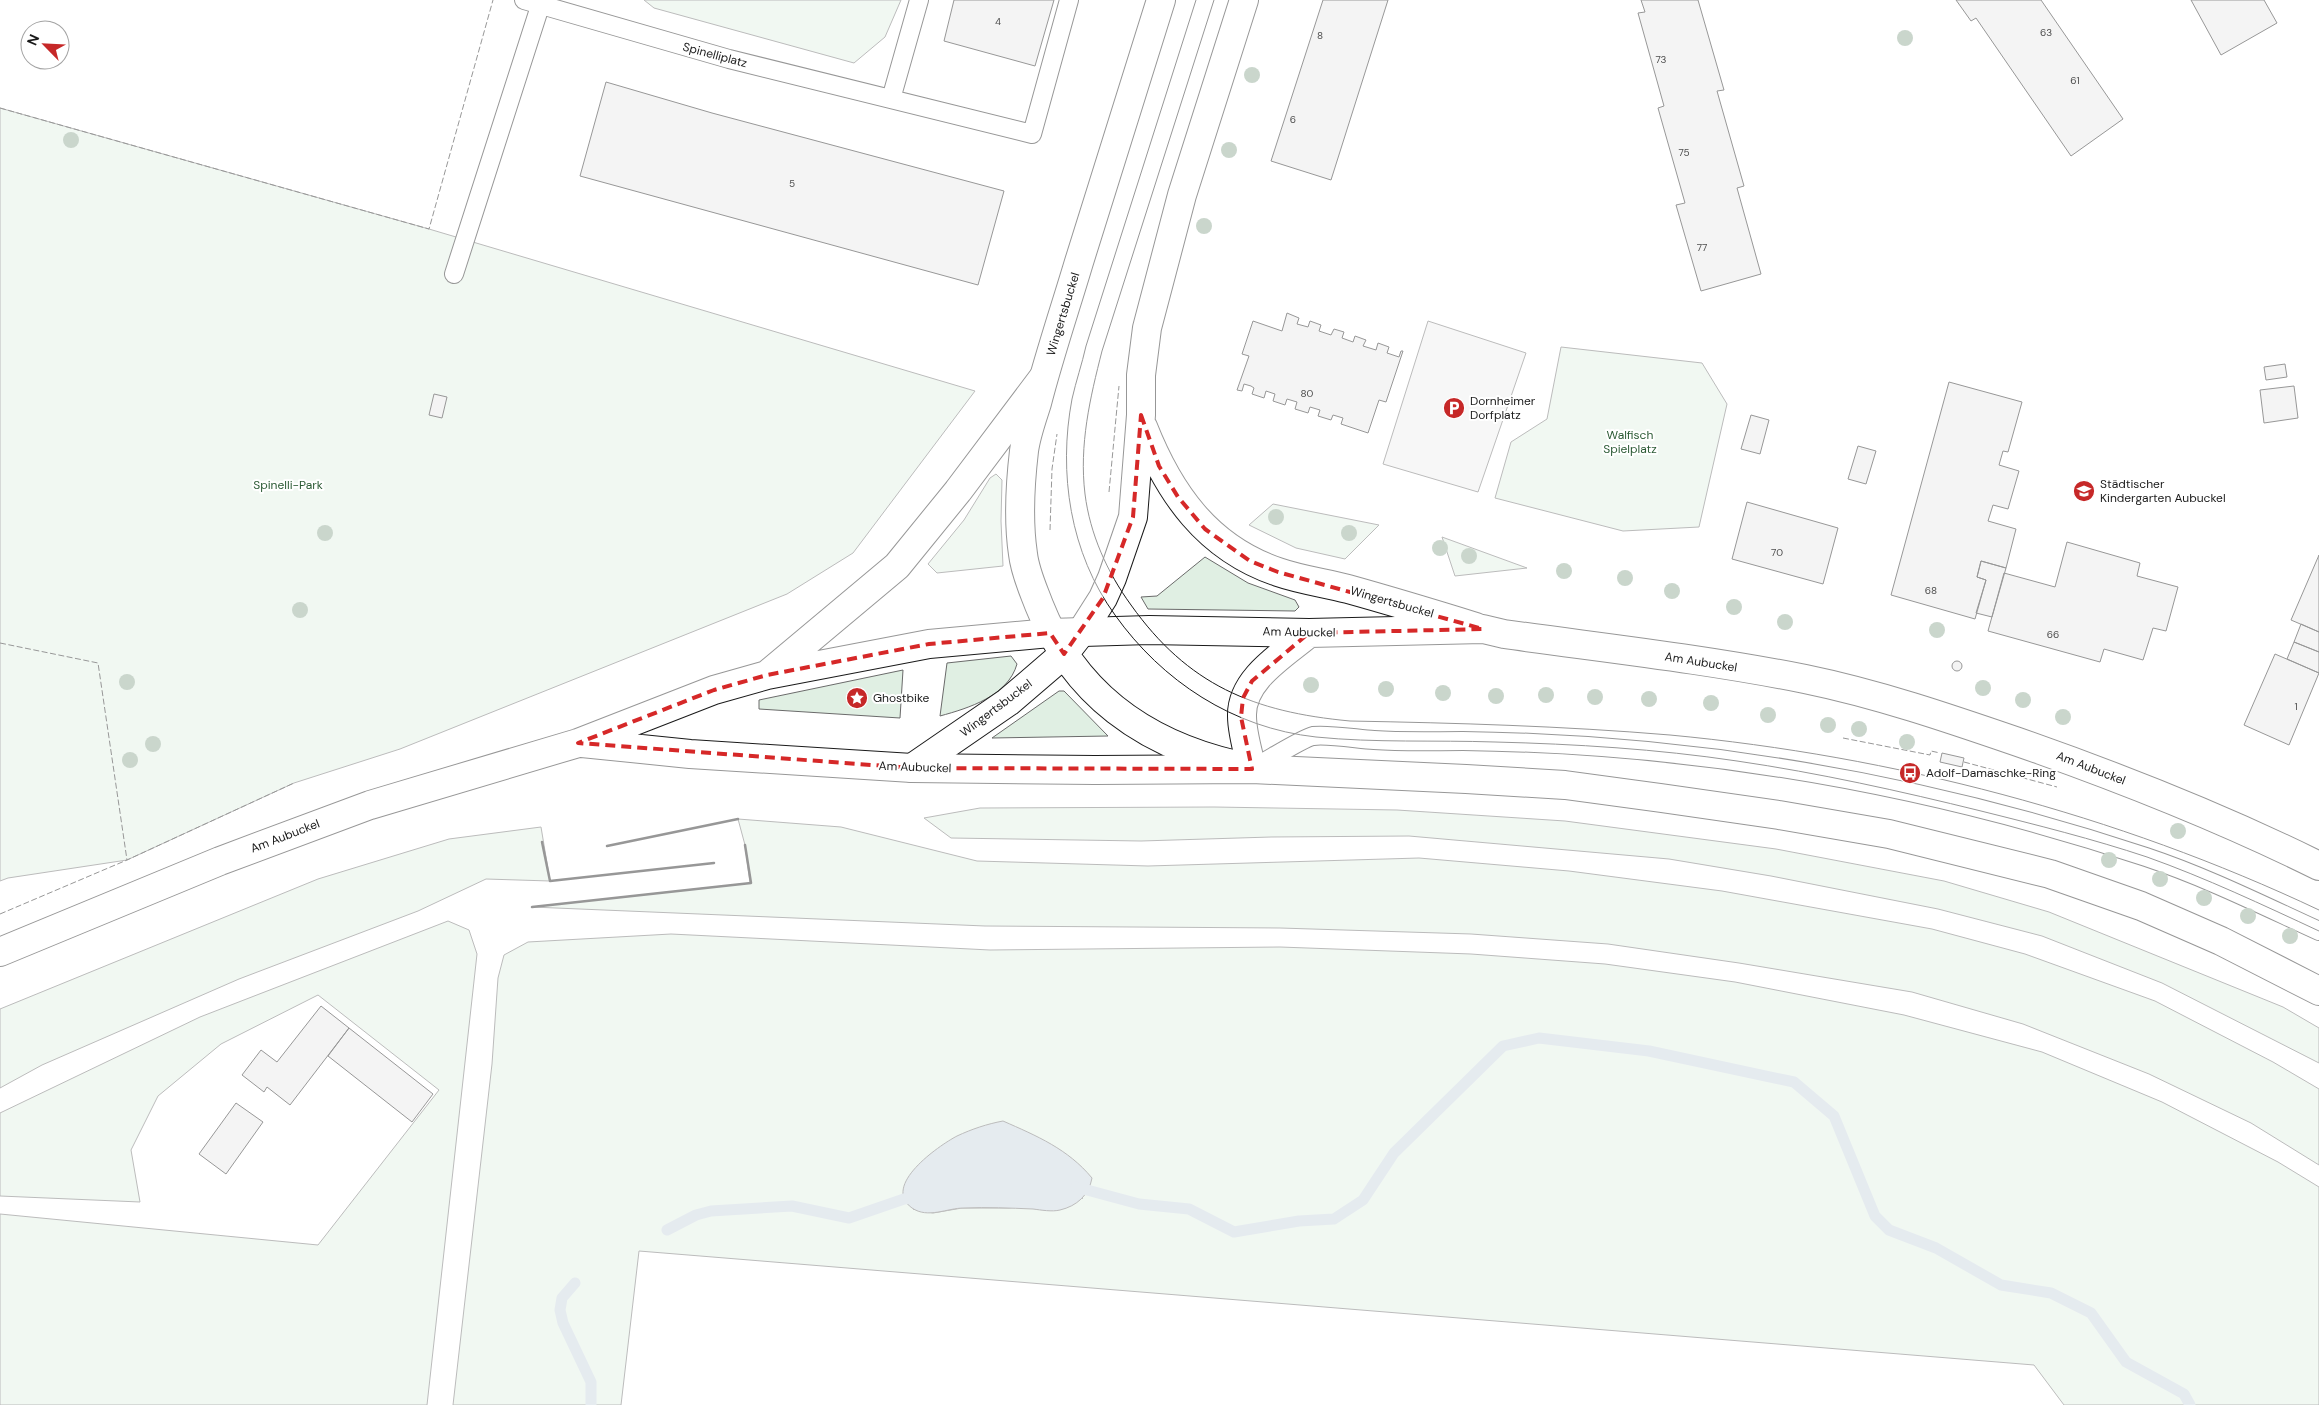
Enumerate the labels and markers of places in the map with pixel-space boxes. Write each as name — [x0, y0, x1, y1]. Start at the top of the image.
place label: Dornheimer Dorfplatz — [1470, 393, 1536, 423]
parking icon: Dornheimer Dorfplatz — [1442, 396, 1466, 420]
place label: Städtischer Kindergarten Aubuckel — [2100, 476, 2226, 506]
school or university icon: Städtischer Kindergarten Aubuckel — [2072, 479, 2096, 503]
place icon: Ghostbike — [845, 686, 869, 710]
place label: Ghostbike — [873, 690, 930, 706]
bus stop icon: Adolf-Damaschke-Ring — [1898, 761, 1922, 785]
place label: Adolf-Damaschke-Ring — [1926, 765, 2056, 781]

